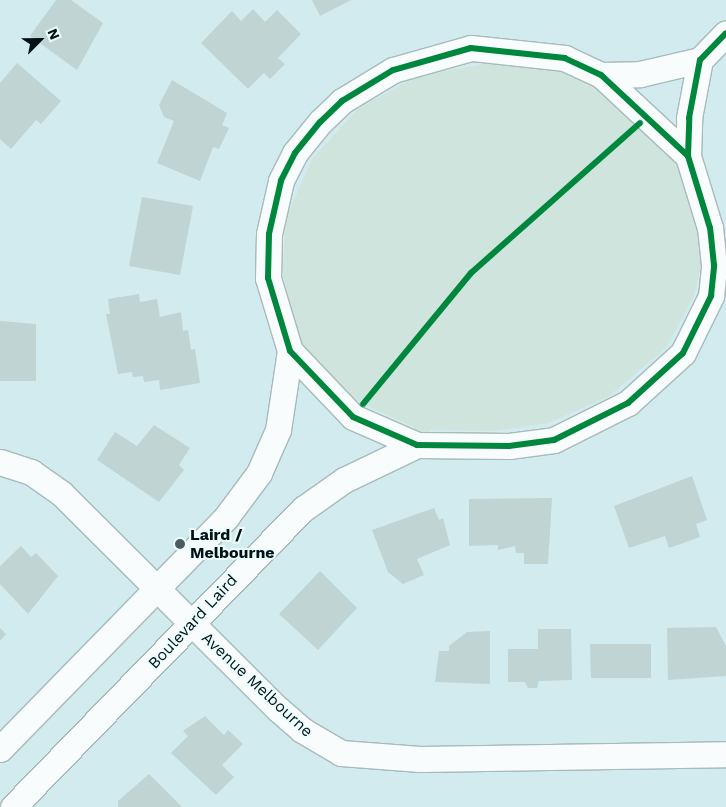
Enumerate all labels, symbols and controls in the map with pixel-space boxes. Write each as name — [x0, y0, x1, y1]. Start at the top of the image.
north arrow — [15, 15, 65, 65]
text: N — [44, 26, 63, 42]
place label: Laird / Melbourne — [190, 525, 275, 563]
marker: Laird / Melbourne — [174, 538, 186, 550]
street label: Boulevard Laird — [144, 571, 242, 673]
street label: Avenue Melbourne — [197, 629, 317, 741]

